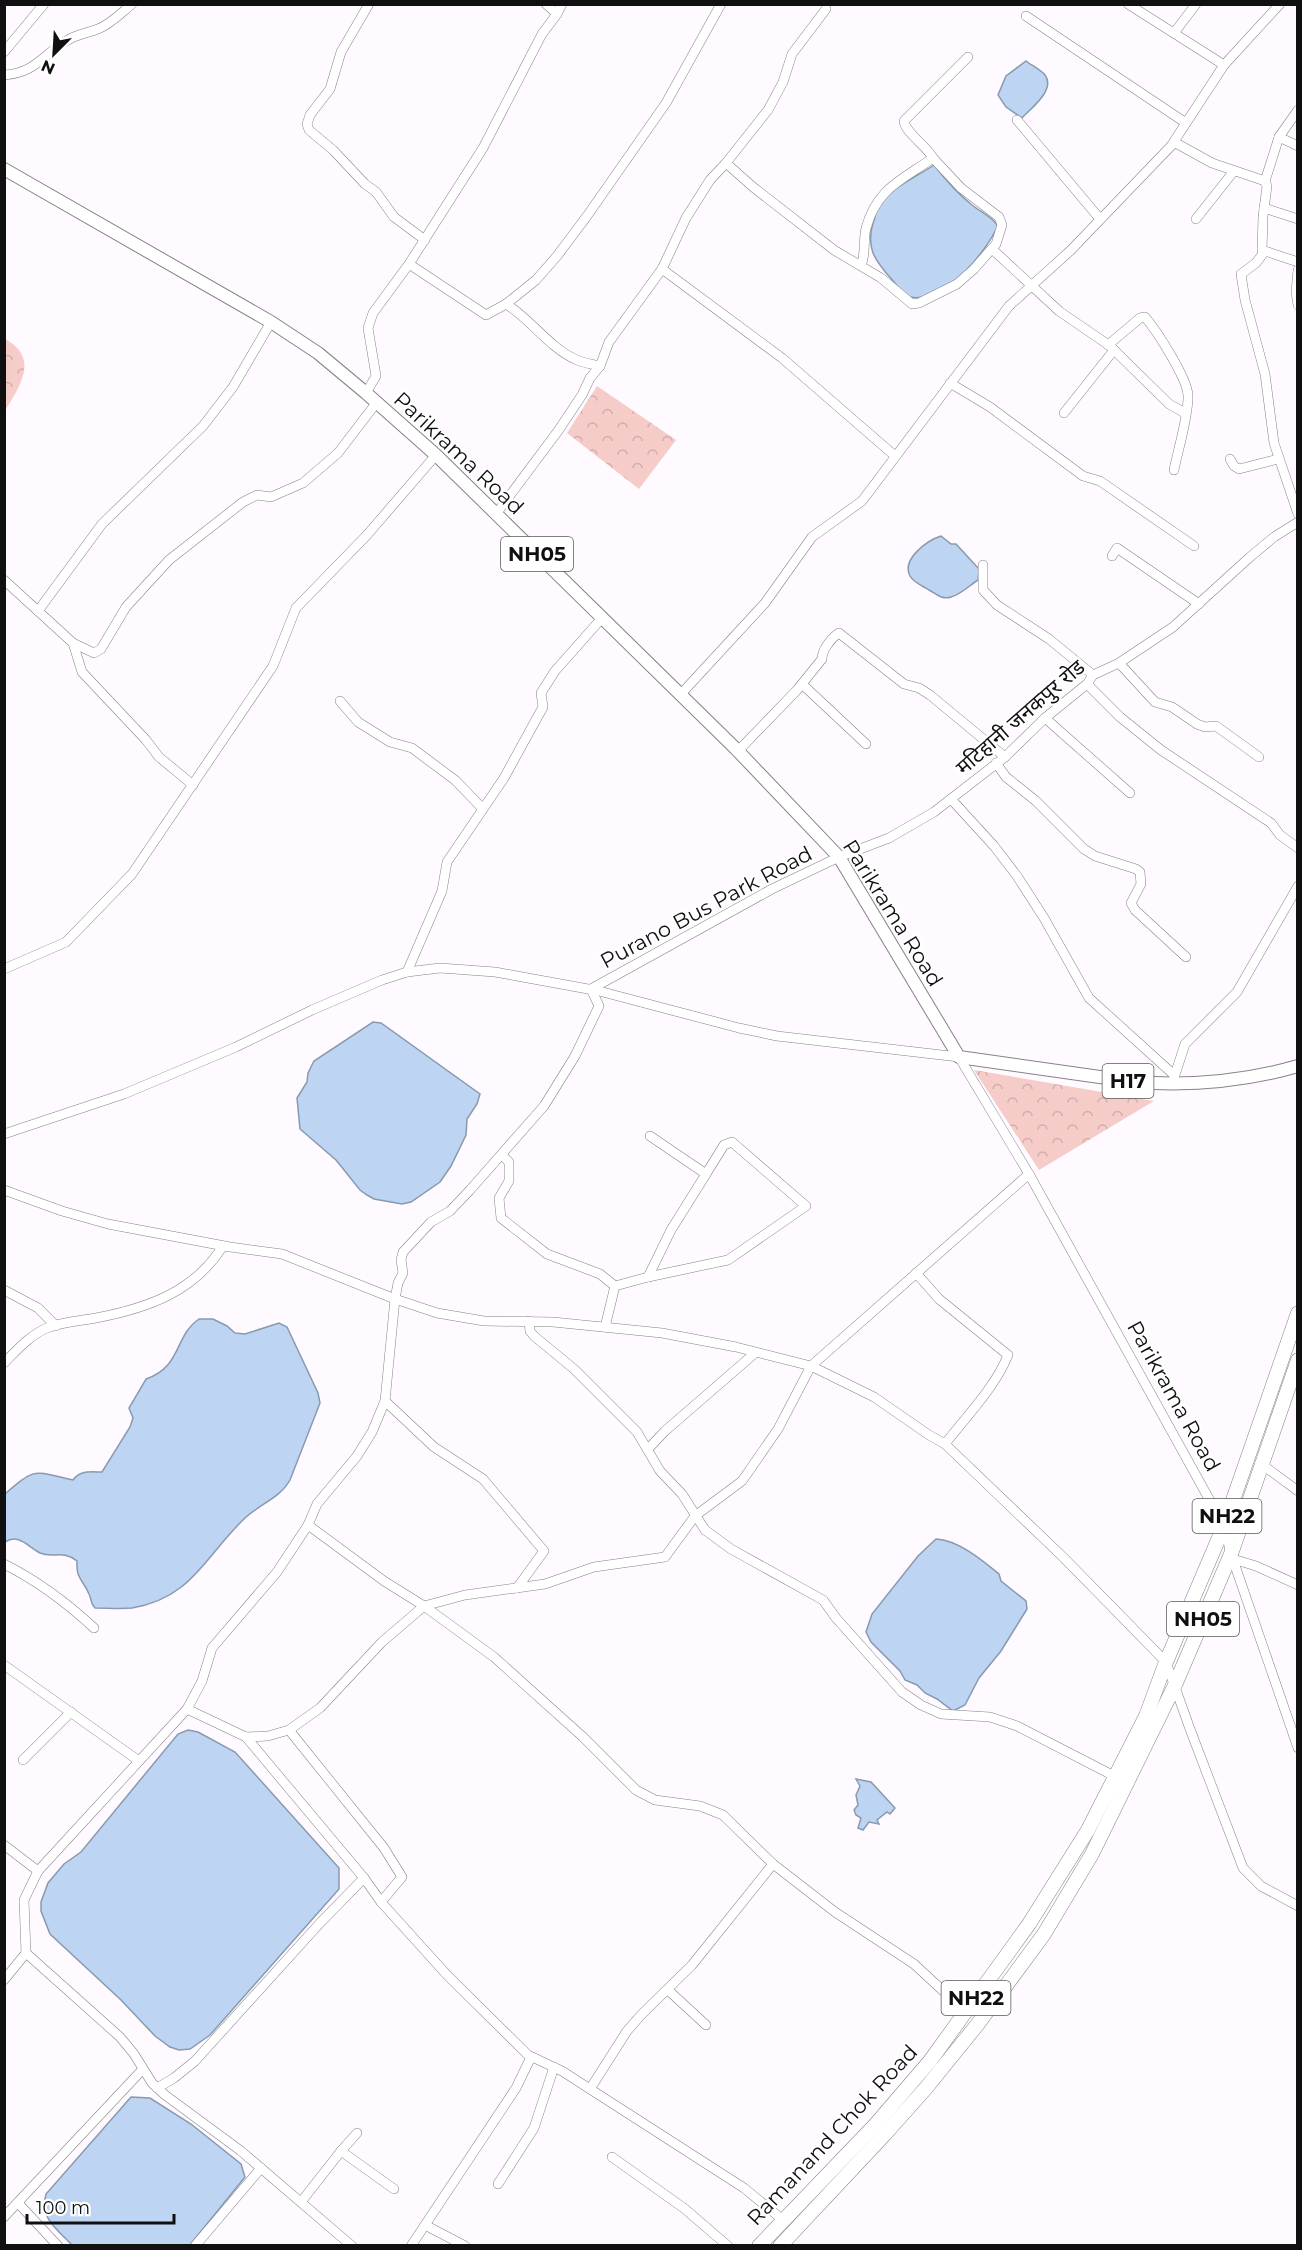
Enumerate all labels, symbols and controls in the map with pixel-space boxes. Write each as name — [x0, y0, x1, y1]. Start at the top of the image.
north arrow — [24, 24, 84, 84]
text: N — [38, 56, 58, 79]
street label: Parikrama Road — [389, 386, 529, 520]
road number: NH05 — [501, 537, 573, 571]
street label: मटिहानी जनकपुर रोड — [951, 654, 1091, 780]
street label: Parikrama Road — [838, 835, 948, 991]
street label: Purano Bus Park Road — [596, 841, 816, 973]
road number: H17 — [1102, 1064, 1154, 1098]
street label: Parikrama Road — [1122, 1316, 1226, 1476]
road number: NH22 — [1192, 1499, 1262, 1533]
road number: NH05 — [1167, 1602, 1239, 1636]
road number: NH22 — [942, 1981, 1010, 2015]
street label: Ramanand Chok Road — [742, 2039, 922, 2231]
scale bar — [27, 2187, 174, 2225]
text: 100 m — [36, 2197, 90, 2219]

